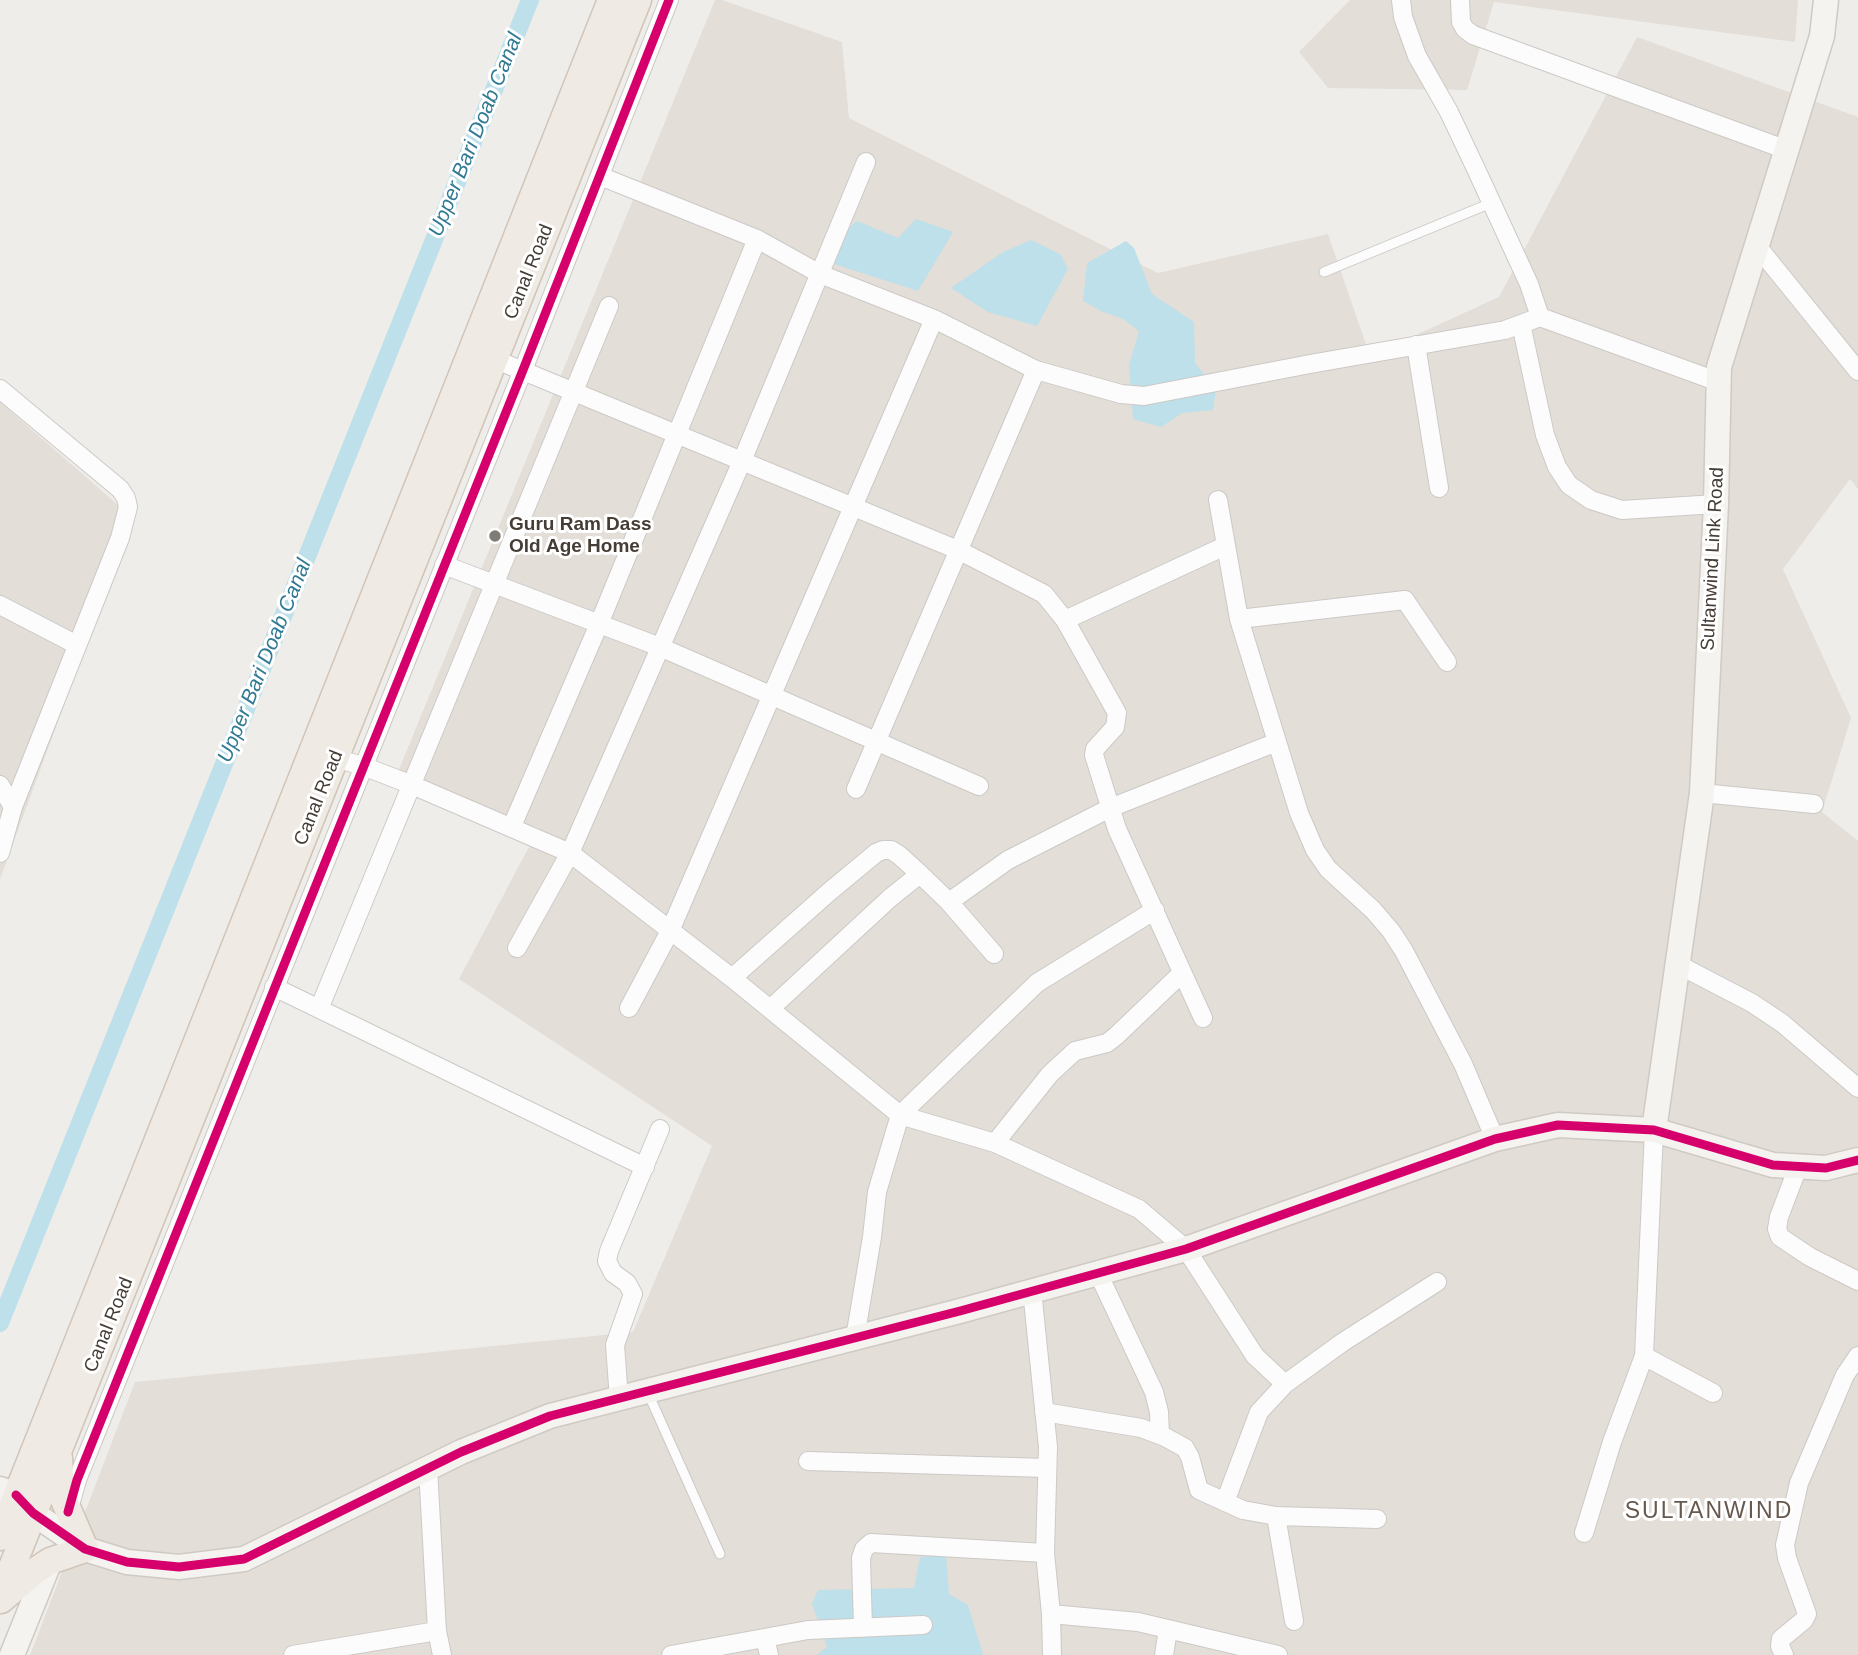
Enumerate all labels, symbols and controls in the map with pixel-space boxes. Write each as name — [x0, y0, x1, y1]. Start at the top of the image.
water label: Upper Bari Doab Canal — [424, 30, 528, 240]
street label: Canal Road — [500, 221, 558, 323]
street label: Sultanwind Link Road — [1697, 467, 1729, 651]
place label: Guru Ram Dass Old Age Home — [509, 514, 652, 558]
marker: Guru Ram Dass Old Age Home — [487, 528, 503, 544]
water label: Upper Bari Doab Canal — [213, 556, 317, 766]
street label: Canal Road — [290, 747, 348, 849]
street label: Canal Road — [80, 1274, 138, 1376]
district label: SULTANWIND — [1626, 1498, 1792, 1526]

